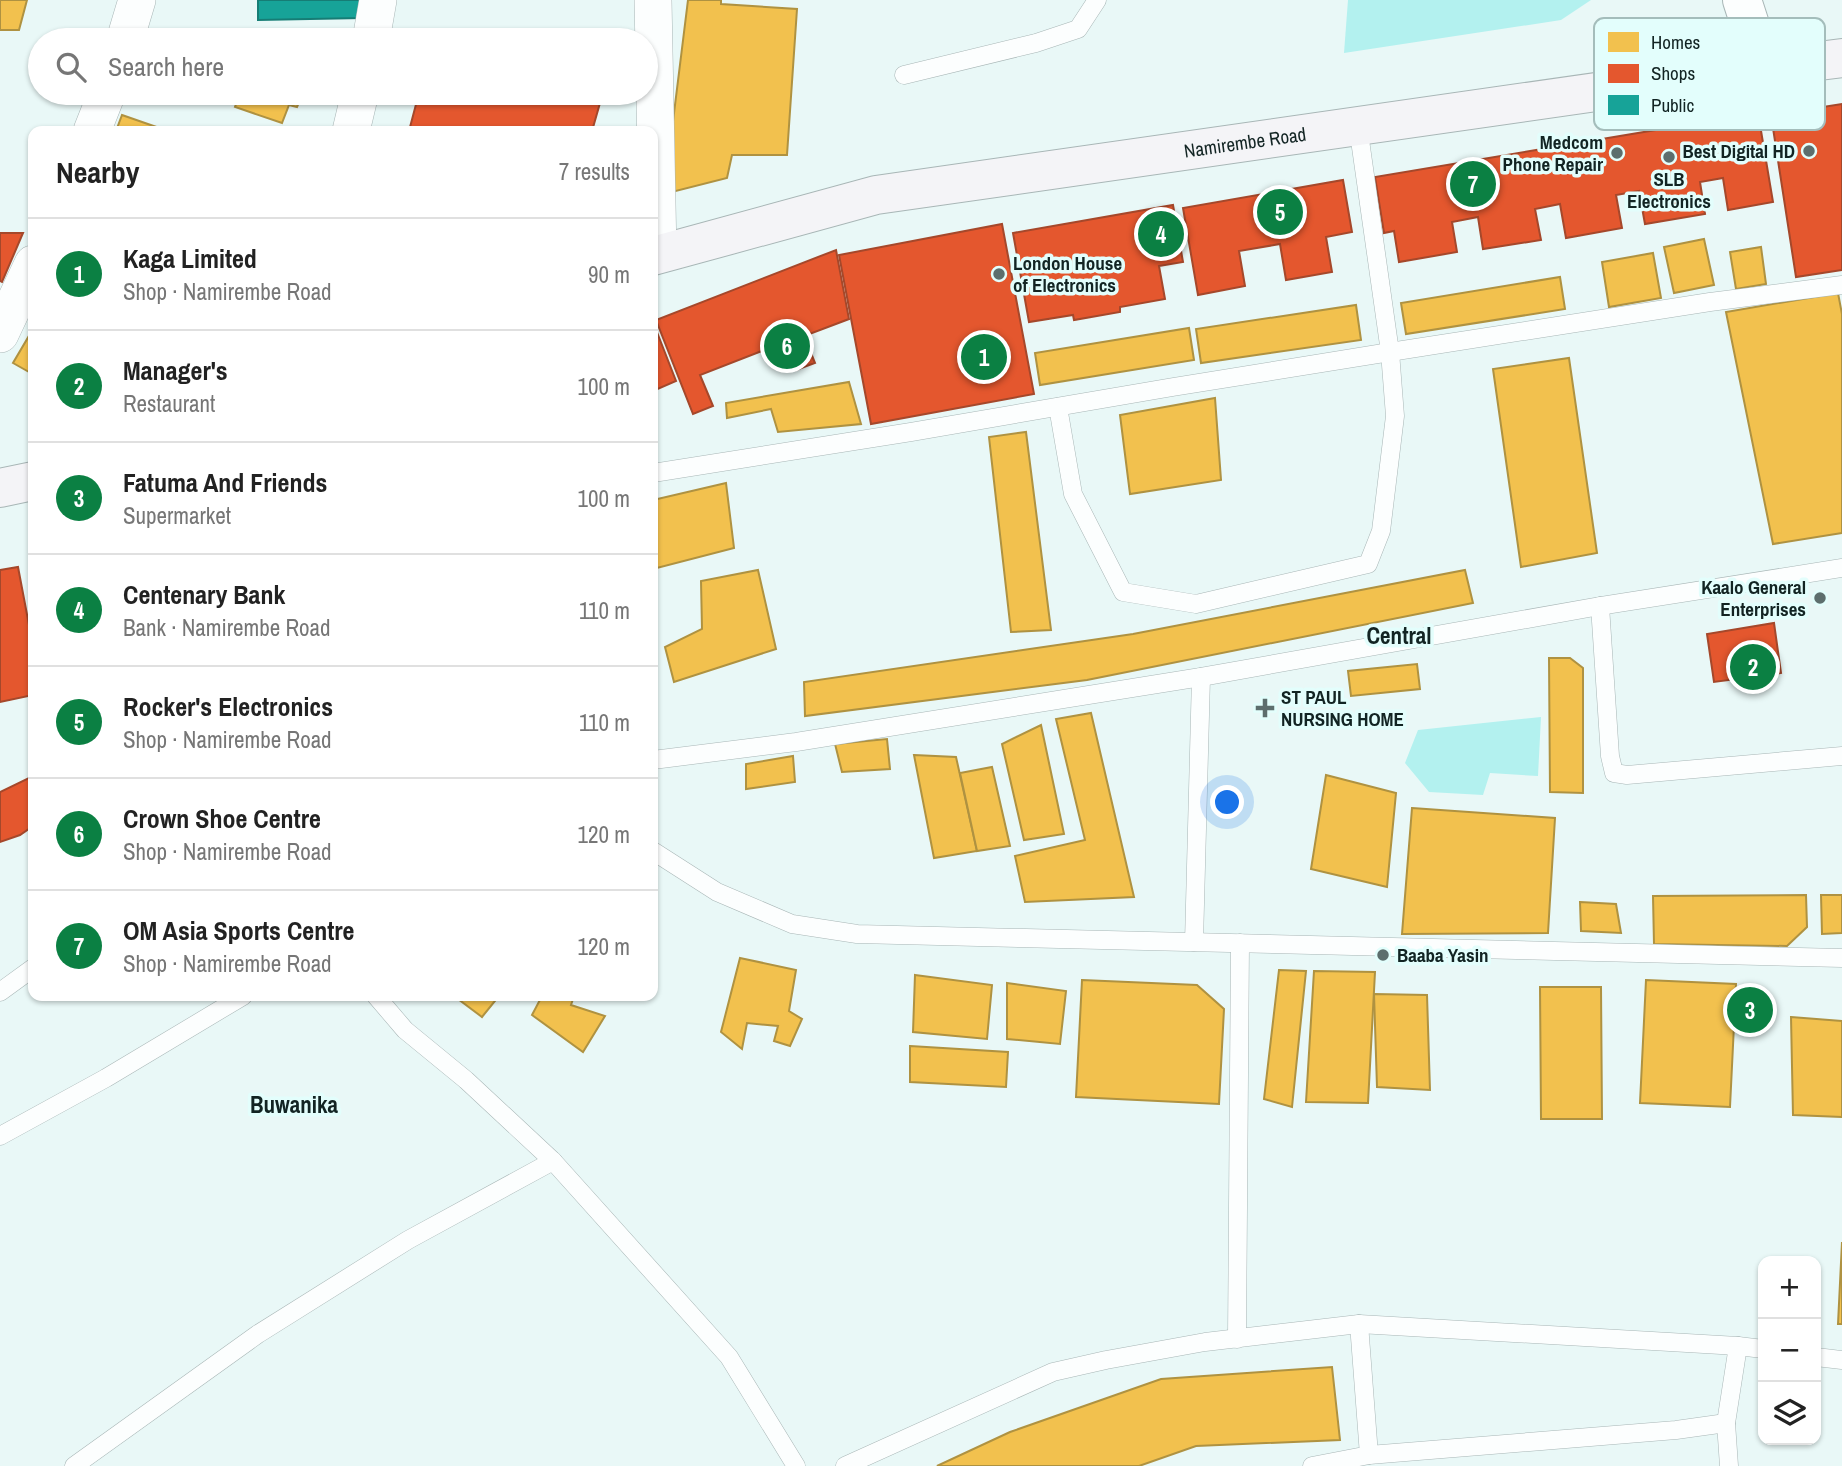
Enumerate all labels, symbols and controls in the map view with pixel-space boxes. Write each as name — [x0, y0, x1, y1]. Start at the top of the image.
legend — [1594, 18, 1825, 130]
search box — [28, 28, 658, 105]
text: Homes — [1651, 29, 1701, 55]
icon: search — [52, 48, 90, 86]
text: Search here — [108, 49, 224, 84]
text: Shops — [1651, 60, 1695, 86]
text: Public — [1651, 92, 1695, 118]
street label: Namirembe Road — [1182, 121, 1308, 164]
place label: Medcom Phone Repair — [1503, 129, 1603, 177]
place label: Best Digital HD — [1682, 138, 1795, 164]
marker: Best Digital HD — [1801, 143, 1817, 159]
marker: Medcom Phone Repair — [1609, 145, 1625, 161]
marker: SLB Electronics — [1661, 149, 1677, 165]
text: Nearby — [56, 152, 139, 192]
text: 7 results — [559, 156, 630, 187]
pin: 7 — [1450, 158, 1496, 210]
place label: SLB Electronics — [1627, 166, 1711, 214]
pin: 5 — [1257, 186, 1303, 238]
pin: 4 — [1138, 208, 1184, 260]
text: Kaga Limited — [123, 241, 257, 276]
place label: London House of Electronics — [1013, 250, 1122, 298]
text: 1 — [74, 259, 84, 290]
text: 90 m — [588, 259, 630, 290]
marker: London House of Electronics — [991, 266, 1007, 282]
text: Shop · Namirembe Road — [123, 276, 332, 307]
pin: 6 — [764, 320, 810, 372]
pin: 1 — [961, 331, 1007, 383]
text: Manager's — [123, 353, 228, 388]
text: 2 — [74, 371, 84, 402]
text: 100 m — [578, 371, 630, 402]
text: Restaurant — [123, 388, 215, 419]
text: Fatuma And Friends — [123, 465, 327, 500]
text: 3 — [74, 483, 84, 514]
text: 100 m — [578, 483, 630, 514]
text: Supermarket — [123, 500, 231, 531]
place label: Kaalo General Enterprises — [1701, 574, 1806, 622]
text: Centenary Bank — [123, 577, 285, 612]
marker: Kaalo General Enterprises — [1812, 590, 1828, 606]
text: 4 — [74, 595, 84, 626]
text: 110 m — [579, 595, 630, 626]
text: Bank · Namirembe Road — [123, 612, 331, 643]
district label: Central — [1367, 620, 1431, 651]
pin: 2 — [1730, 641, 1776, 693]
place label: ST PAUL NURSING HOME — [1281, 684, 1404, 732]
text: Rocker's Electronics — [123, 689, 333, 724]
marker: ST PAUL NURSING HOME — [1255, 698, 1275, 718]
text: 5 — [74, 707, 84, 738]
text: 110 m — [579, 707, 630, 738]
text: Shop · Namirembe Road — [123, 724, 332, 755]
your location — [1210, 785, 1244, 819]
text: Crown Shoe Centre — [123, 801, 321, 836]
text: 6 — [74, 819, 84, 850]
text: 120 m — [578, 819, 630, 850]
text: Shop · Namirembe Road — [123, 836, 332, 867]
text: OM Asia Sports Centre — [123, 913, 354, 948]
text: 7 — [74, 931, 84, 962]
text: 120 m — [578, 931, 630, 962]
place label: Baaba Yasin — [1397, 942, 1489, 968]
marker: Baaba Yasin — [1375, 947, 1391, 963]
text: Shop · Namirembe Road — [123, 948, 332, 979]
pin: 3 — [1727, 984, 1773, 1036]
district label: Buwanika — [250, 1089, 339, 1120]
map controls — [1758, 1256, 1821, 1445]
button: + — [1758, 1256, 1821, 1319]
button: − — [1758, 1319, 1821, 1382]
button: layers — [1758, 1382, 1821, 1445]

